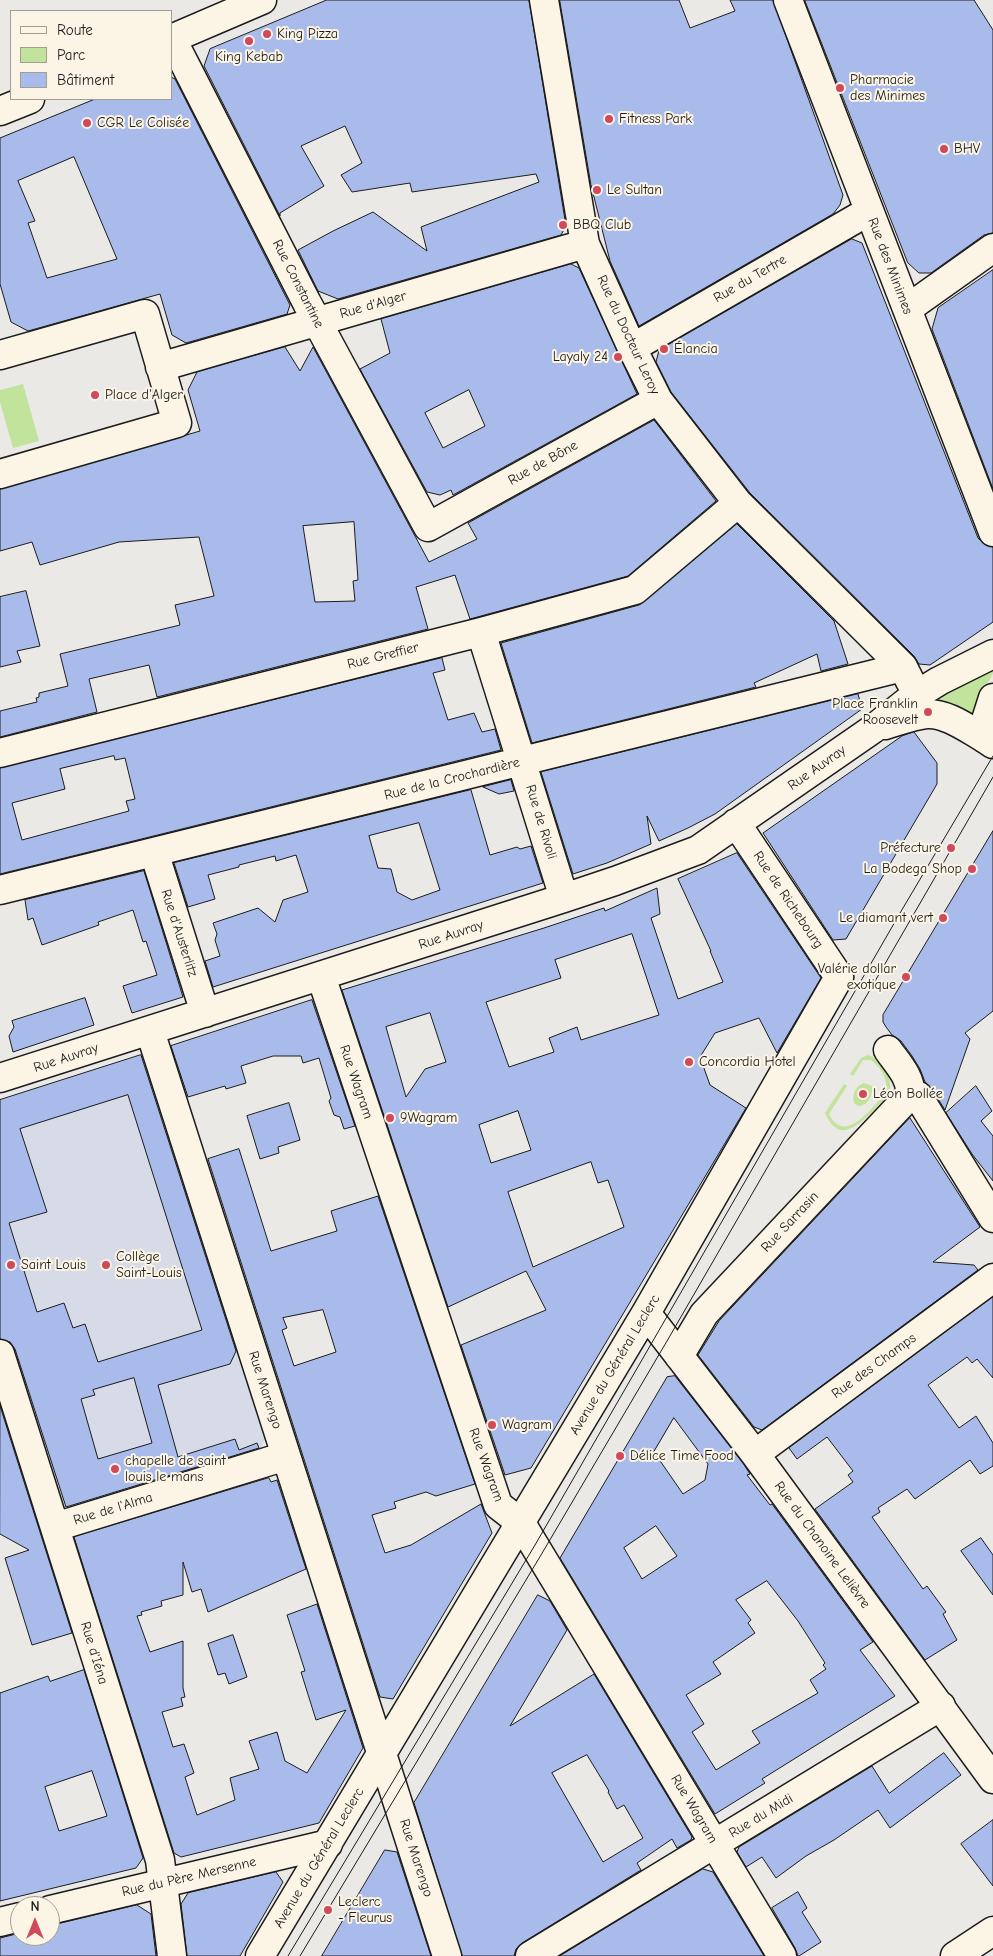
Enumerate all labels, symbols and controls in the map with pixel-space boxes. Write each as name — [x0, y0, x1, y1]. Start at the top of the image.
legend — [10, 10, 172, 100]
text: Route — [57, 21, 93, 39]
place label: King Pizza — [277, 26, 338, 42]
marker: King Pizza — [261, 28, 273, 40]
marker: King Kebab — [243, 35, 255, 47]
text: Parc — [57, 46, 85, 64]
place label: King Kebab — [215, 49, 283, 65]
text: Bâtiment — [57, 71, 114, 89]
place label: Pharmacie des Minimes — [850, 72, 925, 104]
marker: Pharmacie des Minimes — [834, 82, 846, 94]
place label: Fitness Park — [619, 111, 692, 127]
marker: Fitness Park — [603, 113, 615, 125]
place label: CGR Le Colisée — [97, 115, 189, 131]
marker: CGR Le Colisée — [81, 117, 93, 129]
place label: BHV — [954, 141, 980, 157]
marker: BHV — [938, 143, 950, 155]
place label: Le Sultan — [607, 182, 662, 198]
marker: Le Sultan — [591, 184, 603, 196]
street label: Rue des Minimes — [864, 215, 916, 317]
place label: BBQ Club — [573, 217, 631, 233]
marker: BBQ Club — [557, 219, 569, 231]
street label: Rue Constantine — [268, 237, 328, 331]
street label: Rue du Tertre — [711, 251, 789, 307]
street label: Rue du Docteur Leroy — [593, 273, 663, 397]
street label: Rue d'Alger — [338, 287, 408, 323]
place label: Élancia — [674, 341, 718, 357]
marker: Élancia — [658, 343, 670, 355]
place label: Layaly 24 — [553, 349, 608, 365]
marker: Layaly 24 — [612, 351, 624, 363]
place label: Place d'Alger — [105, 387, 183, 403]
marker: Place d'Alger — [89, 389, 101, 401]
street label: Rue de Bône — [505, 437, 581, 489]
street label: Rue Greffier — [346, 639, 420, 673]
place label: Place Franklin Roosevelt — [832, 696, 918, 729]
marker: Place Franklin Roosevelt — [922, 706, 934, 718]
street label: Rue Auvray — [785, 742, 849, 794]
street label: Rue de la Crochardière — [382, 754, 522, 804]
street label: Rue de Rivoli — [522, 783, 560, 861]
place label: Préfecture — [880, 840, 941, 856]
marker: Préfecture — [945, 842, 957, 854]
street label: Rue de Richebourg — [749, 848, 827, 952]
place label: La Bodega Shop — [863, 861, 962, 877]
marker: La Bodega Shop — [966, 863, 978, 875]
street label: Rue d'Austerlitz — [157, 887, 201, 979]
place label: Le diamant vert — [839, 910, 933, 926]
marker: Le diamant vert — [937, 912, 949, 924]
street label: Rue Auvray — [416, 917, 486, 953]
place label: Valérie dollar exotique — [818, 961, 896, 994]
marker: Valérie dollar exotique — [900, 971, 912, 983]
street label: Rue Auvray — [31, 1040, 101, 1076]
street label: Rue Wagram — [336, 1043, 376, 1121]
place label: Concordia Hotel — [699, 1054, 796, 1070]
marker: Concordia Hotel — [683, 1056, 695, 1068]
place label: Léon Bollée — [873, 1086, 943, 1102]
marker: Léon Bollée — [857, 1088, 869, 1100]
place label: 9Wagram — [400, 1110, 457, 1126]
marker: 9Wagram — [384, 1112, 396, 1124]
street label: Rue Sarrasin — [758, 1188, 822, 1256]
place label: Collège Saint-Louis — [116, 1249, 182, 1282]
place label: Saint Louis — [21, 1257, 86, 1273]
marker: Saint Louis — [5, 1259, 17, 1271]
marker: Collège Saint-Louis — [100, 1259, 112, 1271]
street label: Avenue du Général Leclerc — [566, 1292, 664, 1438]
street label: Rue des Champs — [829, 1330, 919, 1402]
street label: Rue Marengo — [244, 1349, 286, 1431]
place label: Wagram — [502, 1417, 552, 1433]
marker: Wagram — [486, 1419, 498, 1431]
street label: Rue Wagram — [465, 1426, 507, 1504]
place label: Délice Time Food — [630, 1448, 734, 1464]
marker: Délice Time Food — [614, 1450, 626, 1462]
place label: chapelle de saint louis le mans — [125, 1453, 226, 1485]
marker: chapelle de saint louis le mans — [109, 1463, 121, 1475]
street label: Rue du Chanoine Lelièvre — [770, 1478, 874, 1612]
street label: Rue de l'Alma — [71, 1489, 155, 1529]
street label: Rue d'Iéna — [76, 1620, 112, 1686]
street label: Rue Wagram — [667, 1772, 721, 1846]
street label: Avenue du Général Leclerc — [270, 1785, 368, 1931]
street label: Rue du Midi — [726, 1790, 796, 1842]
street label: Rue Marengo — [395, 1817, 437, 1899]
street label: Rue du Père Mersenne — [120, 1853, 258, 1901]
place label: Leclerc - Fleurus — [338, 1894, 392, 1926]
north arrow — [10, 1896, 60, 1946]
text: N — [30, 1898, 40, 1915]
marker: Leclerc - Fleurus — [322, 1904, 334, 1916]

